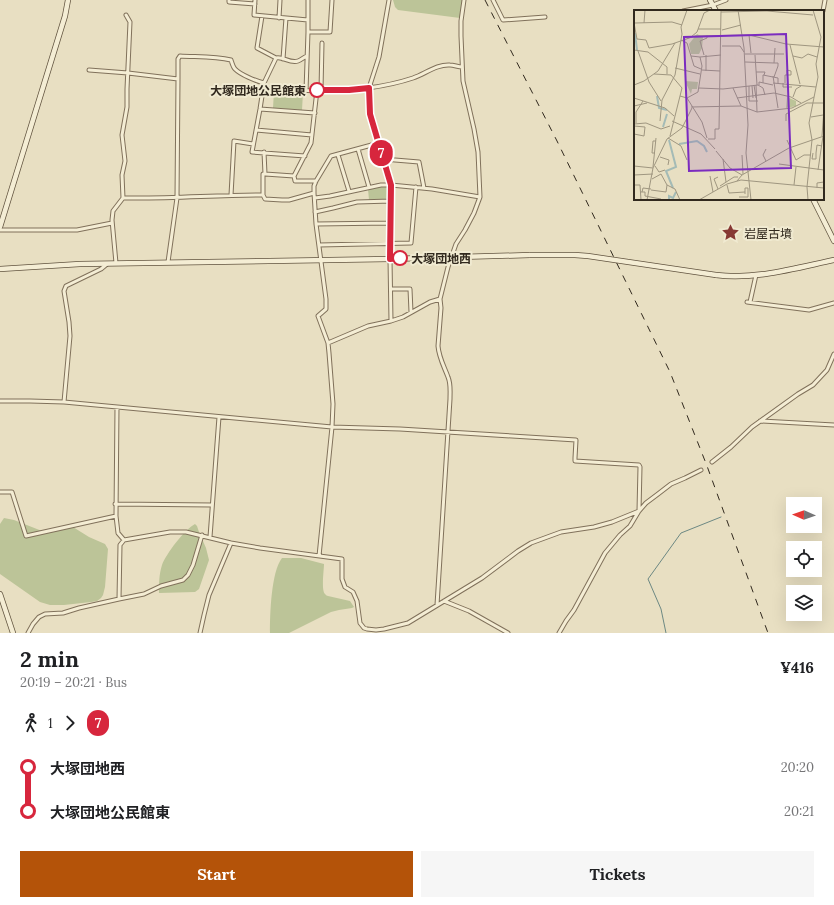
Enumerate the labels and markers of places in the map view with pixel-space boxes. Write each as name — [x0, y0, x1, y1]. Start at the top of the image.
marker: 大塚団地公民館東 — [309, 82, 325, 98]
place label: 大塚団地公民館東 — [210, 83, 306, 98]
place icon: 岩屋古墳 — [721, 223, 741, 243]
place label: 岩屋古墳 — [744, 226, 792, 241]
marker: 大塚団地西 — [392, 250, 408, 266]
place label: 大塚団地西 — [411, 251, 471, 266]

